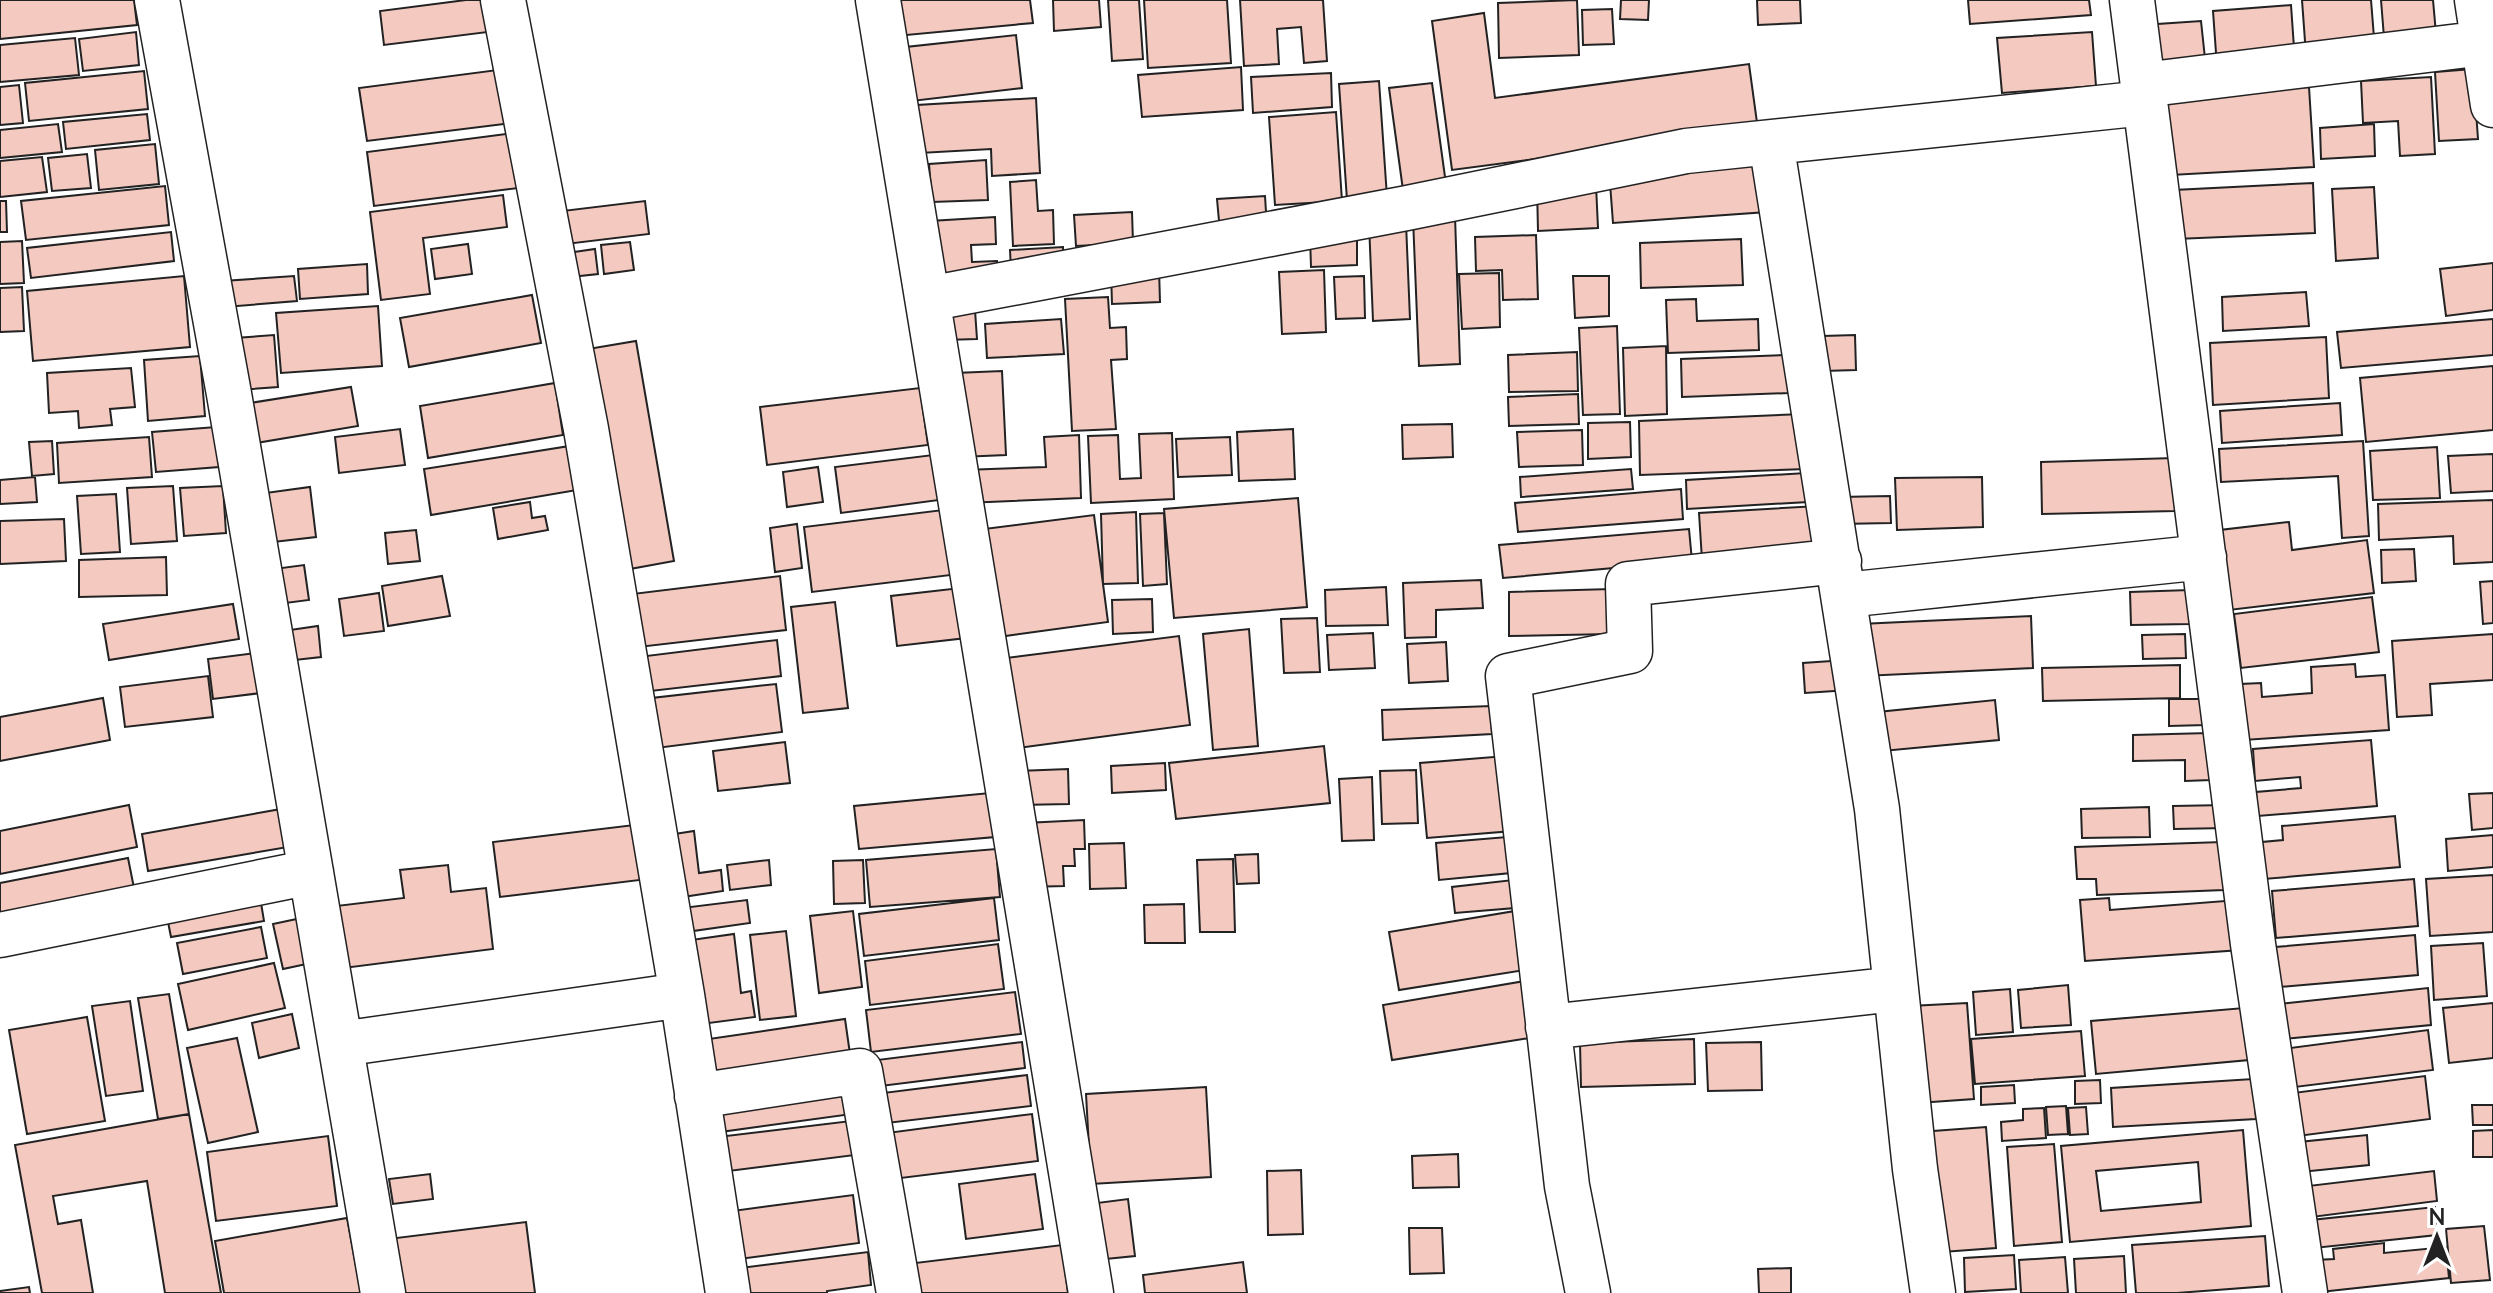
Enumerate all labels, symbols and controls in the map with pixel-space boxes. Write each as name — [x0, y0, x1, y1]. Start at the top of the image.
north arrow — [2397, 1197, 2477, 1277]
text: N — [2429, 1203, 2445, 1230]

